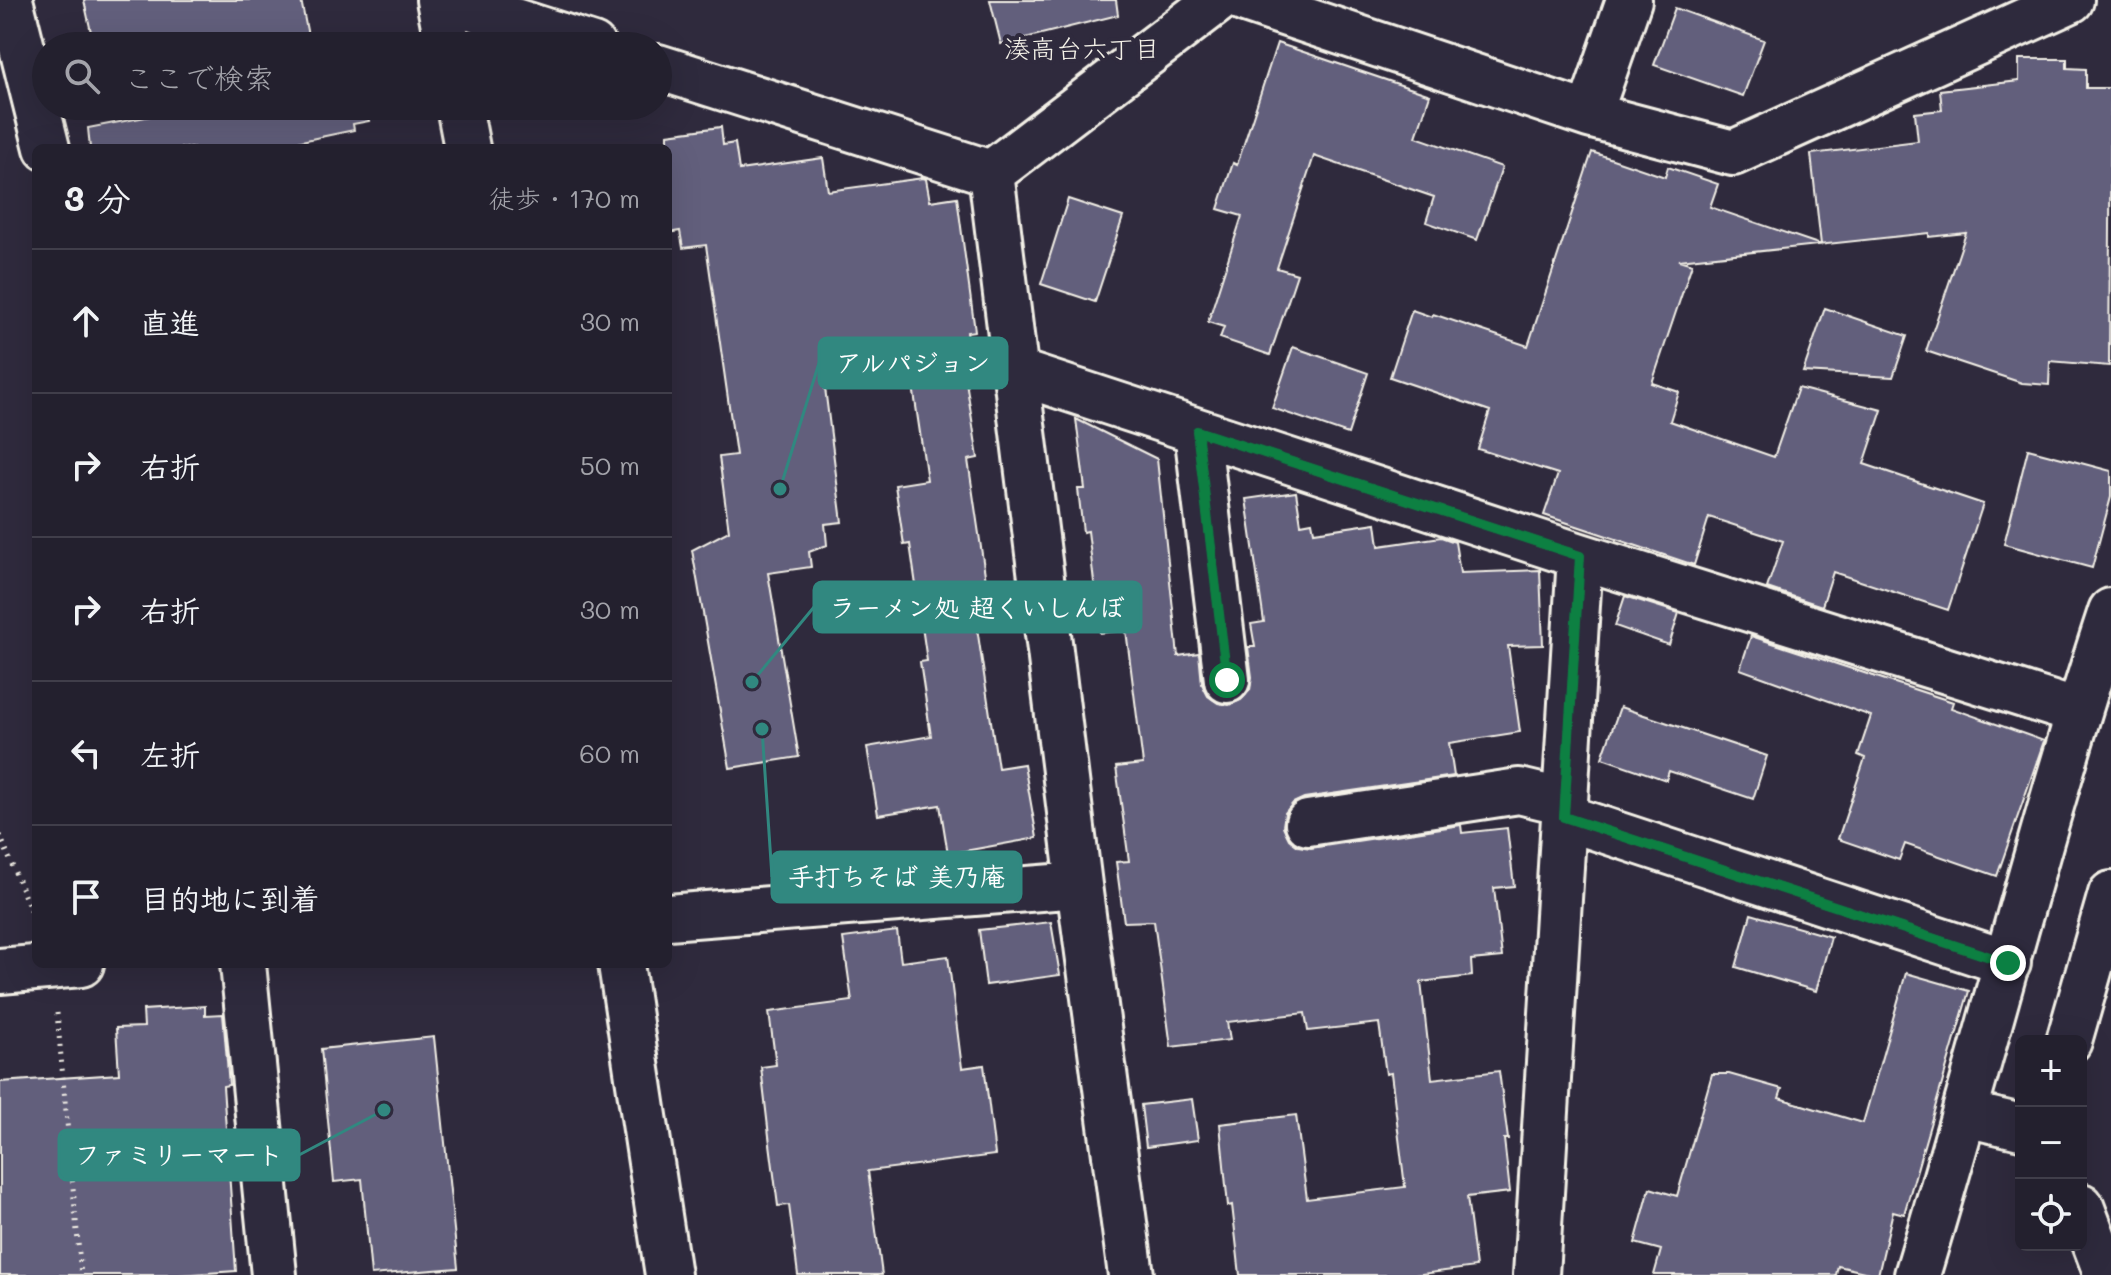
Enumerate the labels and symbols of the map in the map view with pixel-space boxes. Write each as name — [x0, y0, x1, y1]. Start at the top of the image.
district label: 湊高台六丁目 — [1004, 31, 1160, 65]
callout: アルパジョン — [819, 338, 1007, 388]
text: アルパジョン — [836, 345, 990, 379]
callout: ラーメン処 超くいしんぼ — [814, 582, 1141, 632]
text: ラーメン処 超くいしんぼ — [829, 590, 1125, 624]
route start — [1209, 662, 1245, 698]
callout: 手打ちそば 美乃庵 — [772, 852, 1021, 902]
text: 手打ちそば 美乃庵 — [788, 859, 1006, 893]
route end — [1990, 945, 2026, 981]
callout: ファミリーマート — [59, 1130, 299, 1180]
text: ファミリーマート — [74, 1137, 284, 1171]

